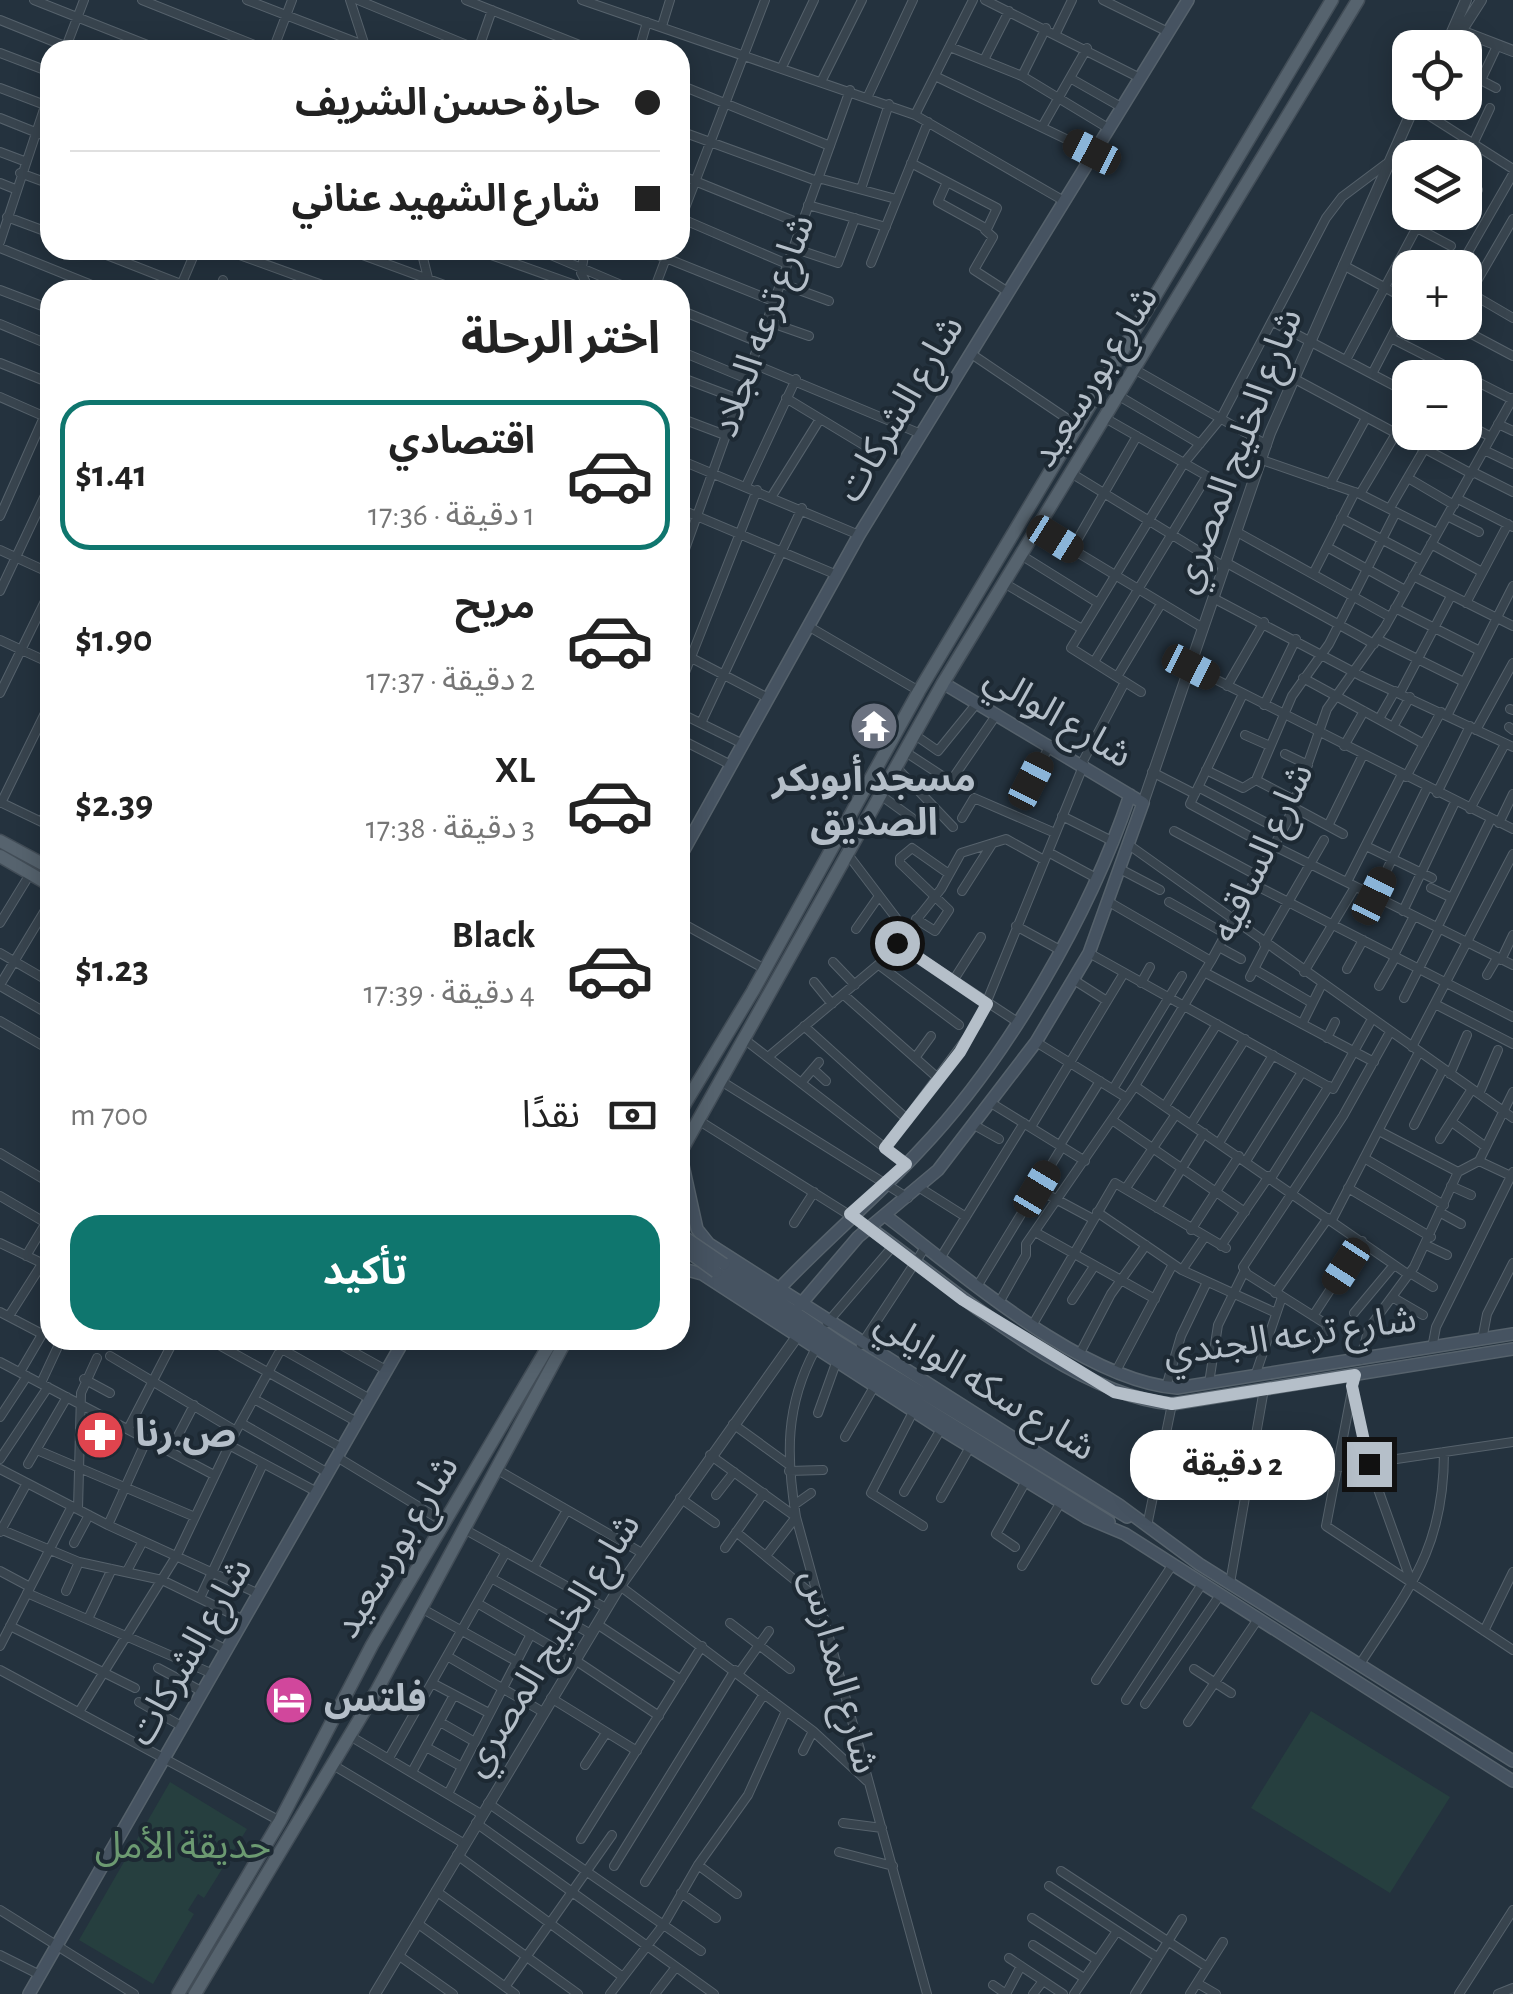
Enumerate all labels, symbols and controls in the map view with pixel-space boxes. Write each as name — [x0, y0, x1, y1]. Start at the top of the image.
map controls — [1392, 30, 1482, 450]
button: locate — [1392, 30, 1482, 120]
text: حارة حسن الشريف — [295, 85, 600, 123]
car — [1058, 125, 1126, 179]
button: layers — [1392, 140, 1482, 230]
text: شارع الشهيد عناني — [292, 181, 600, 219]
street label: شارع ترعه الجلاد — [706, 210, 828, 445]
button: + — [1392, 250, 1482, 340]
street label: شارع بورسعيد — [1024, 280, 1171, 478]
street label: شارع الخليج المصري — [1166, 304, 1317, 601]
street label: شارع الشركات — [831, 309, 977, 512]
text: اختر الرحلة — [461, 317, 660, 362]
button: − — [1392, 360, 1482, 450]
text: اقتصادي — [389, 423, 535, 461]
icon: car — [565, 430, 655, 520]
text: $1.41 — [75, 456, 147, 494]
text: 1 دقيقة · 17:36 — [368, 499, 535, 531]
car — [1022, 510, 1088, 568]
text: مريح — [455, 588, 535, 626]
icon: car — [565, 595, 655, 685]
text: $1.90 — [75, 621, 153, 659]
car — [1157, 640, 1225, 694]
street label: شارع الوالي — [974, 658, 1138, 782]
text: 2 دقيقة · 17:37 — [366, 664, 535, 696]
temple icon: مسجد أبوبكر الصديق — [848, 700, 900, 752]
car — [1004, 747, 1058, 815]
text: XL — [495, 752, 535, 790]
place label: مسجد أبوبكر الصديق — [770, 754, 976, 845]
street label: شارع الساقيه — [1205, 758, 1327, 951]
icon: car — [565, 760, 655, 850]
text: $2.39 — [75, 786, 153, 824]
text: 3 دقيقة · 17:38 — [366, 812, 535, 844]
car — [1347, 862, 1401, 930]
text: Black — [451, 917, 535, 955]
route start — [875, 921, 920, 966]
icon: car — [565, 925, 655, 1015]
text: $1.23 — [75, 951, 149, 989]
text: 4 دقيقة · 17:39 — [364, 977, 535, 1009]
icon: cash — [605, 1088, 660, 1143]
text: نقدًا — [522, 1097, 580, 1135]
text: 700 m — [70, 1099, 148, 1131]
car — [1009, 1156, 1065, 1222]
button: تأكيد — [70, 1215, 660, 1330]
car — [1317, 1233, 1375, 1299]
street label: شارع ترعه الجندي — [1161, 1300, 1420, 1381]
street label: شارع سكه الوايلي — [864, 1303, 1101, 1475]
pharmacy icon: ص.رنا — [74, 1409, 126, 1461]
place label: ص.رنا — [135, 1416, 236, 1456]
callout: 2 دقيقة — [1129, 1429, 1334, 1499]
route end — [1347, 1442, 1392, 1487]
street label: شارع بورسعيد — [328, 1449, 472, 1648]
text: 2 دقيقة — [1182, 1449, 1283, 1481]
street label: شارع الخليج المصري — [456, 1507, 654, 1787]
street label: شارع الشركات — [122, 1552, 266, 1756]
street label: شارع المدارس — [787, 1566, 884, 1780]
hotel icon: فلتس — [263, 1674, 315, 1726]
place label: فلتس — [324, 1679, 427, 1720]
park label: حديقة الأمل — [95, 1826, 271, 1867]

